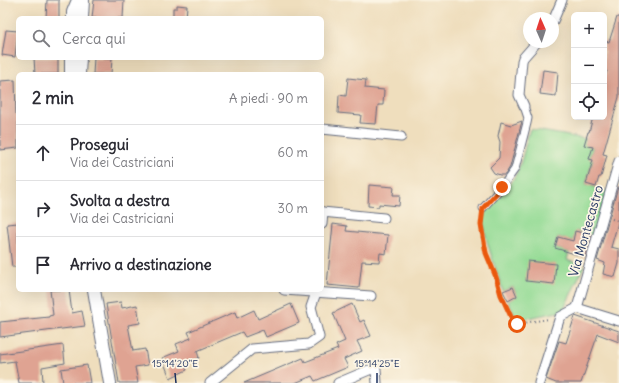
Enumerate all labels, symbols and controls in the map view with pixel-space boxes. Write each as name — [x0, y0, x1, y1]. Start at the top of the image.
north arrow — [523, 12, 559, 48]
map controls — [571, 12, 607, 120]
button: + — [571, 12, 607, 48]
search box — [16, 16, 324, 60]
icon: search — [30, 27, 52, 49]
text: Cerca qui — [62, 29, 126, 48]
button: − — [571, 48, 607, 84]
button: locate — [571, 84, 607, 120]
text: 2 min — [32, 87, 74, 109]
text: A piedi · 90 m — [229, 90, 308, 107]
text: Prosegui — [70, 135, 129, 154]
icon: ahead — [32, 142, 54, 164]
text: 60 m — [277, 144, 308, 161]
text: Via dei Castriciani — [70, 154, 174, 171]
route end — [493, 178, 511, 196]
street label: Via Montecastro — [565, 183, 607, 279]
text: Svolta a destra — [70, 191, 170, 210]
icon: right — [32, 198, 54, 220]
text: 30 m — [278, 200, 308, 217]
text: Via dei Castriciani — [70, 210, 174, 227]
icon: arrive — [32, 254, 54, 276]
text: Arrivo a destinazione — [70, 255, 212, 274]
route start — [508, 315, 526, 333]
text: 15°14'20"E — [152, 357, 198, 370]
text: 15°14'25"E — [354, 357, 400, 370]

